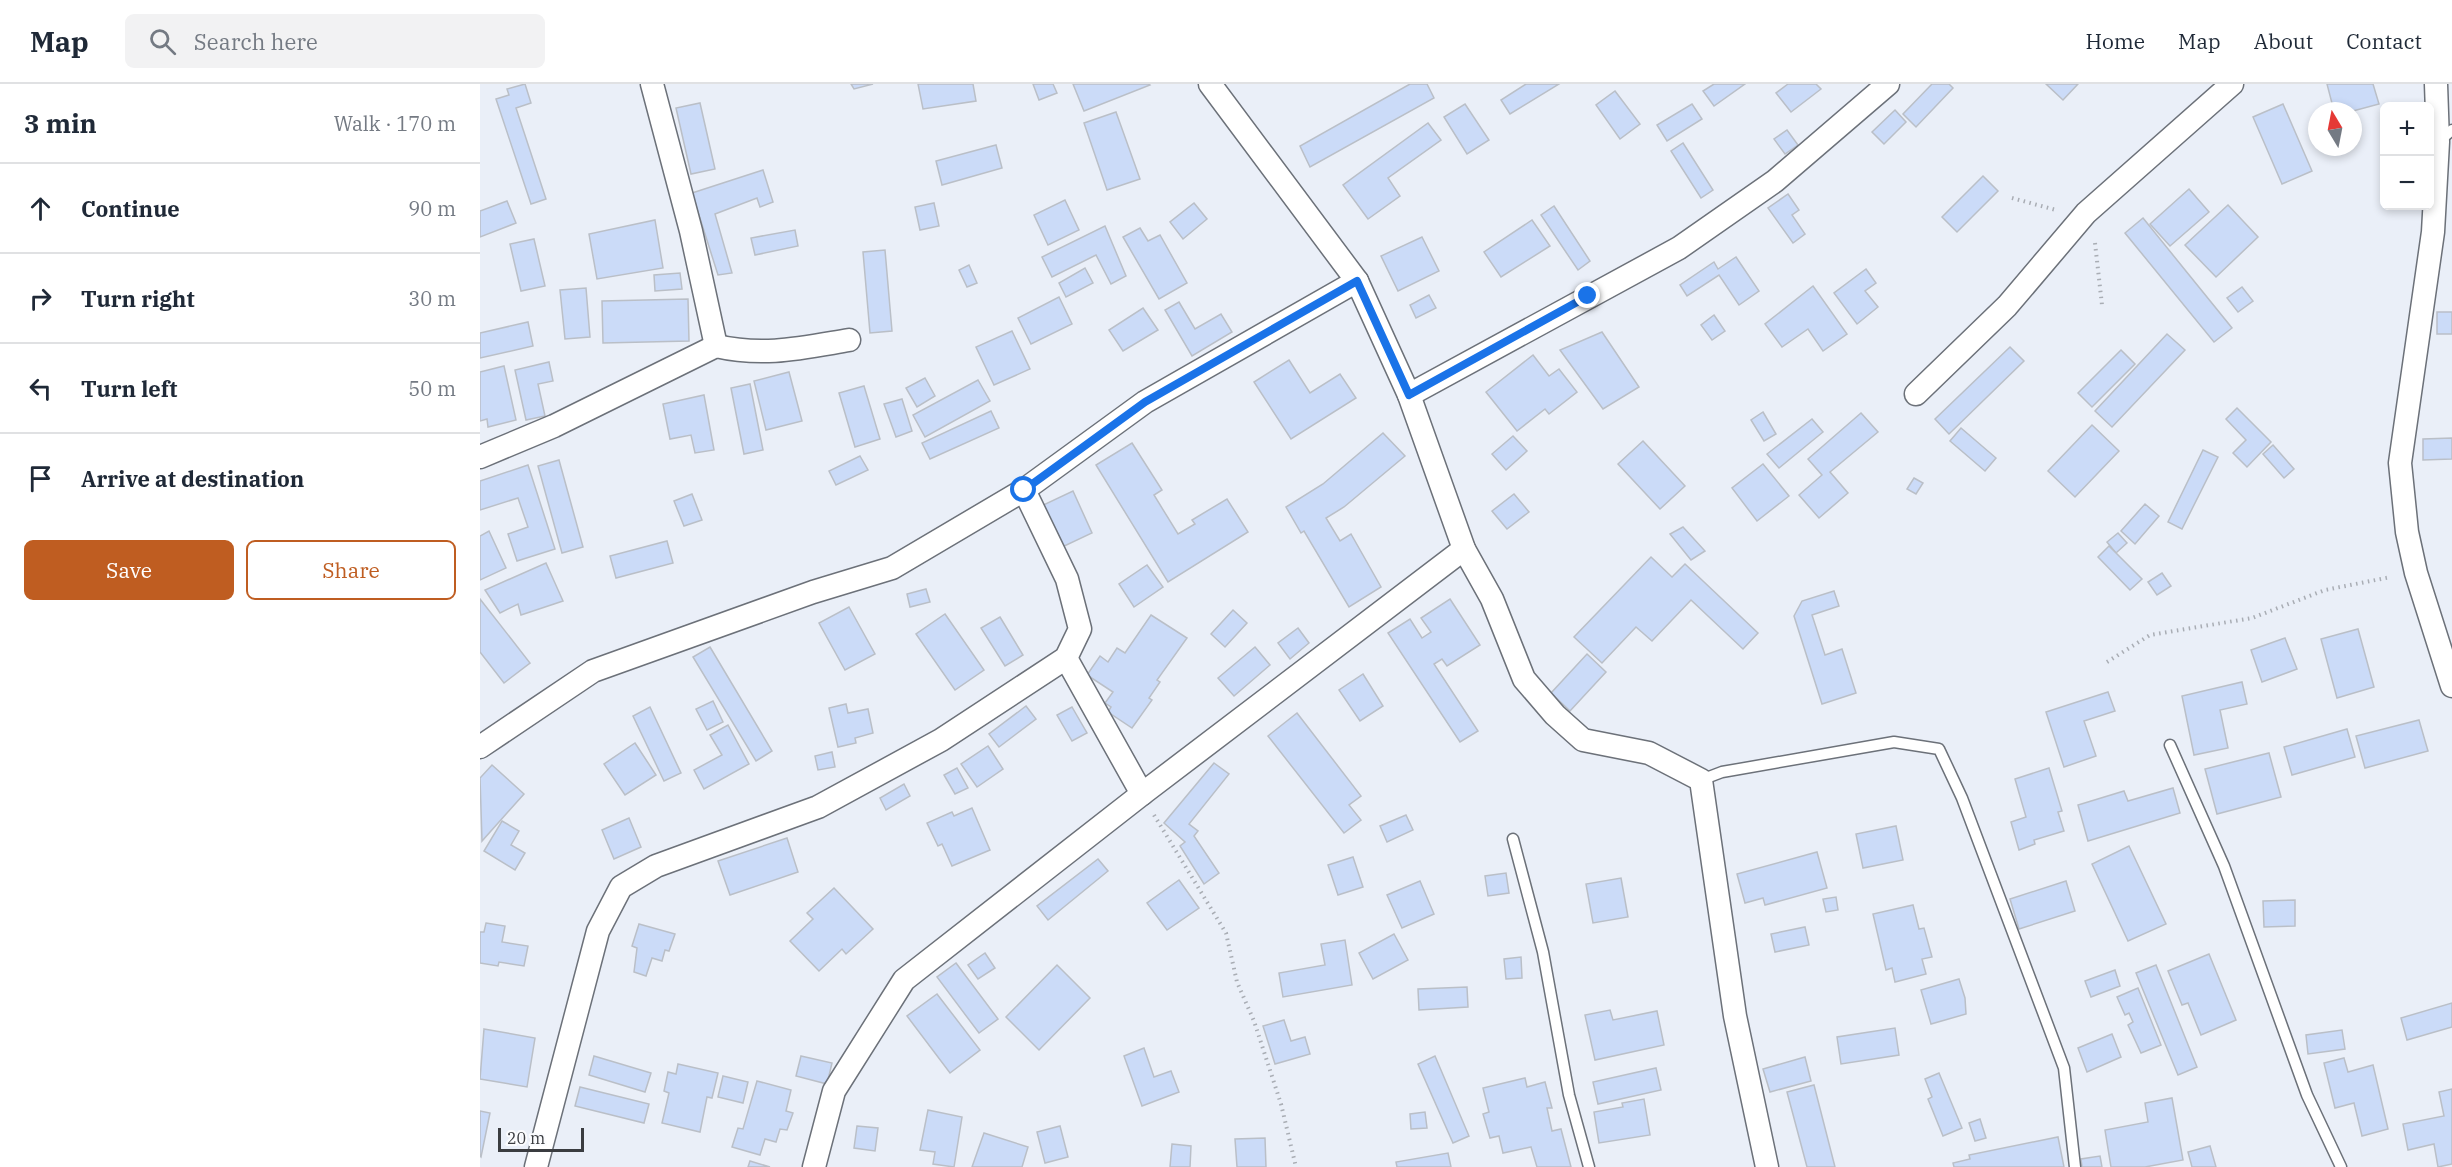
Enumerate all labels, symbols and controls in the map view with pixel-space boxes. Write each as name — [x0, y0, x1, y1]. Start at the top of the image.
search box — [125, 14, 545, 68]
text: Map — [30, 23, 89, 60]
icon: search — [146, 25, 179, 58]
text: Search here — [194, 27, 318, 56]
text: Home — [2085, 27, 2145, 55]
text: Map — [2178, 27, 2221, 55]
text: About — [2254, 27, 2313, 55]
text: Contact — [2346, 27, 2422, 55]
north arrow — [2308, 102, 2362, 156]
map controls — [2380, 102, 2434, 210]
button: + — [2380, 102, 2434, 156]
text: 3 min — [24, 106, 97, 140]
text: Walk · 170 m — [334, 110, 456, 137]
button: − — [2380, 156, 2434, 210]
icon: ahead — [24, 192, 57, 225]
text: Continue — [81, 194, 180, 223]
text: 90 m — [408, 195, 456, 222]
icon: right — [24, 282, 57, 315]
route end — [1574, 282, 1600, 308]
text: Turn right — [81, 284, 195, 313]
text: 30 m — [408, 285, 456, 312]
icon: left — [24, 372, 57, 405]
text: Turn left — [81, 374, 177, 403]
text: 50 m — [408, 375, 456, 402]
icon: arrive — [24, 462, 57, 495]
text: Arrive at destination — [81, 464, 304, 493]
route start — [1010, 476, 1036, 502]
button: Save — [24, 540, 234, 600]
button: Share — [246, 540, 456, 600]
scale bar — [498, 1125, 584, 1152]
text: 20 m — [507, 1128, 545, 1148]

